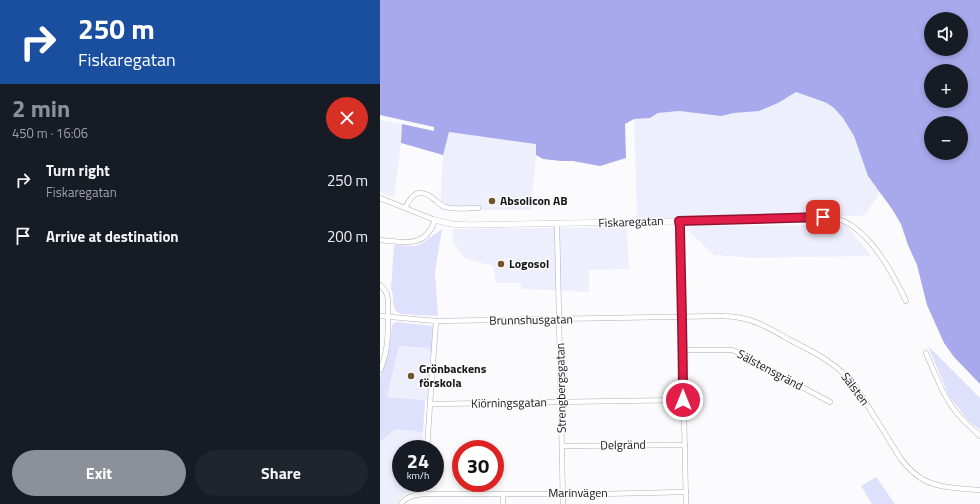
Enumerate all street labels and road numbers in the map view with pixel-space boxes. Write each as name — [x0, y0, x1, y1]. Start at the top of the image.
street label: Fiskaregatan — [598, 211, 664, 232]
street label: Brunnshusgatan — [489, 309, 573, 330]
street label: Strengbergsgatan — [550, 343, 571, 433]
street label: Sälstensgränd — [734, 344, 807, 395]
street label: Sälsten — [837, 368, 874, 409]
street label: Kiörningsgatan — [471, 392, 547, 413]
street label: Delgränd — [600, 435, 646, 454]
street label: Marinvägen — [548, 483, 608, 502]

